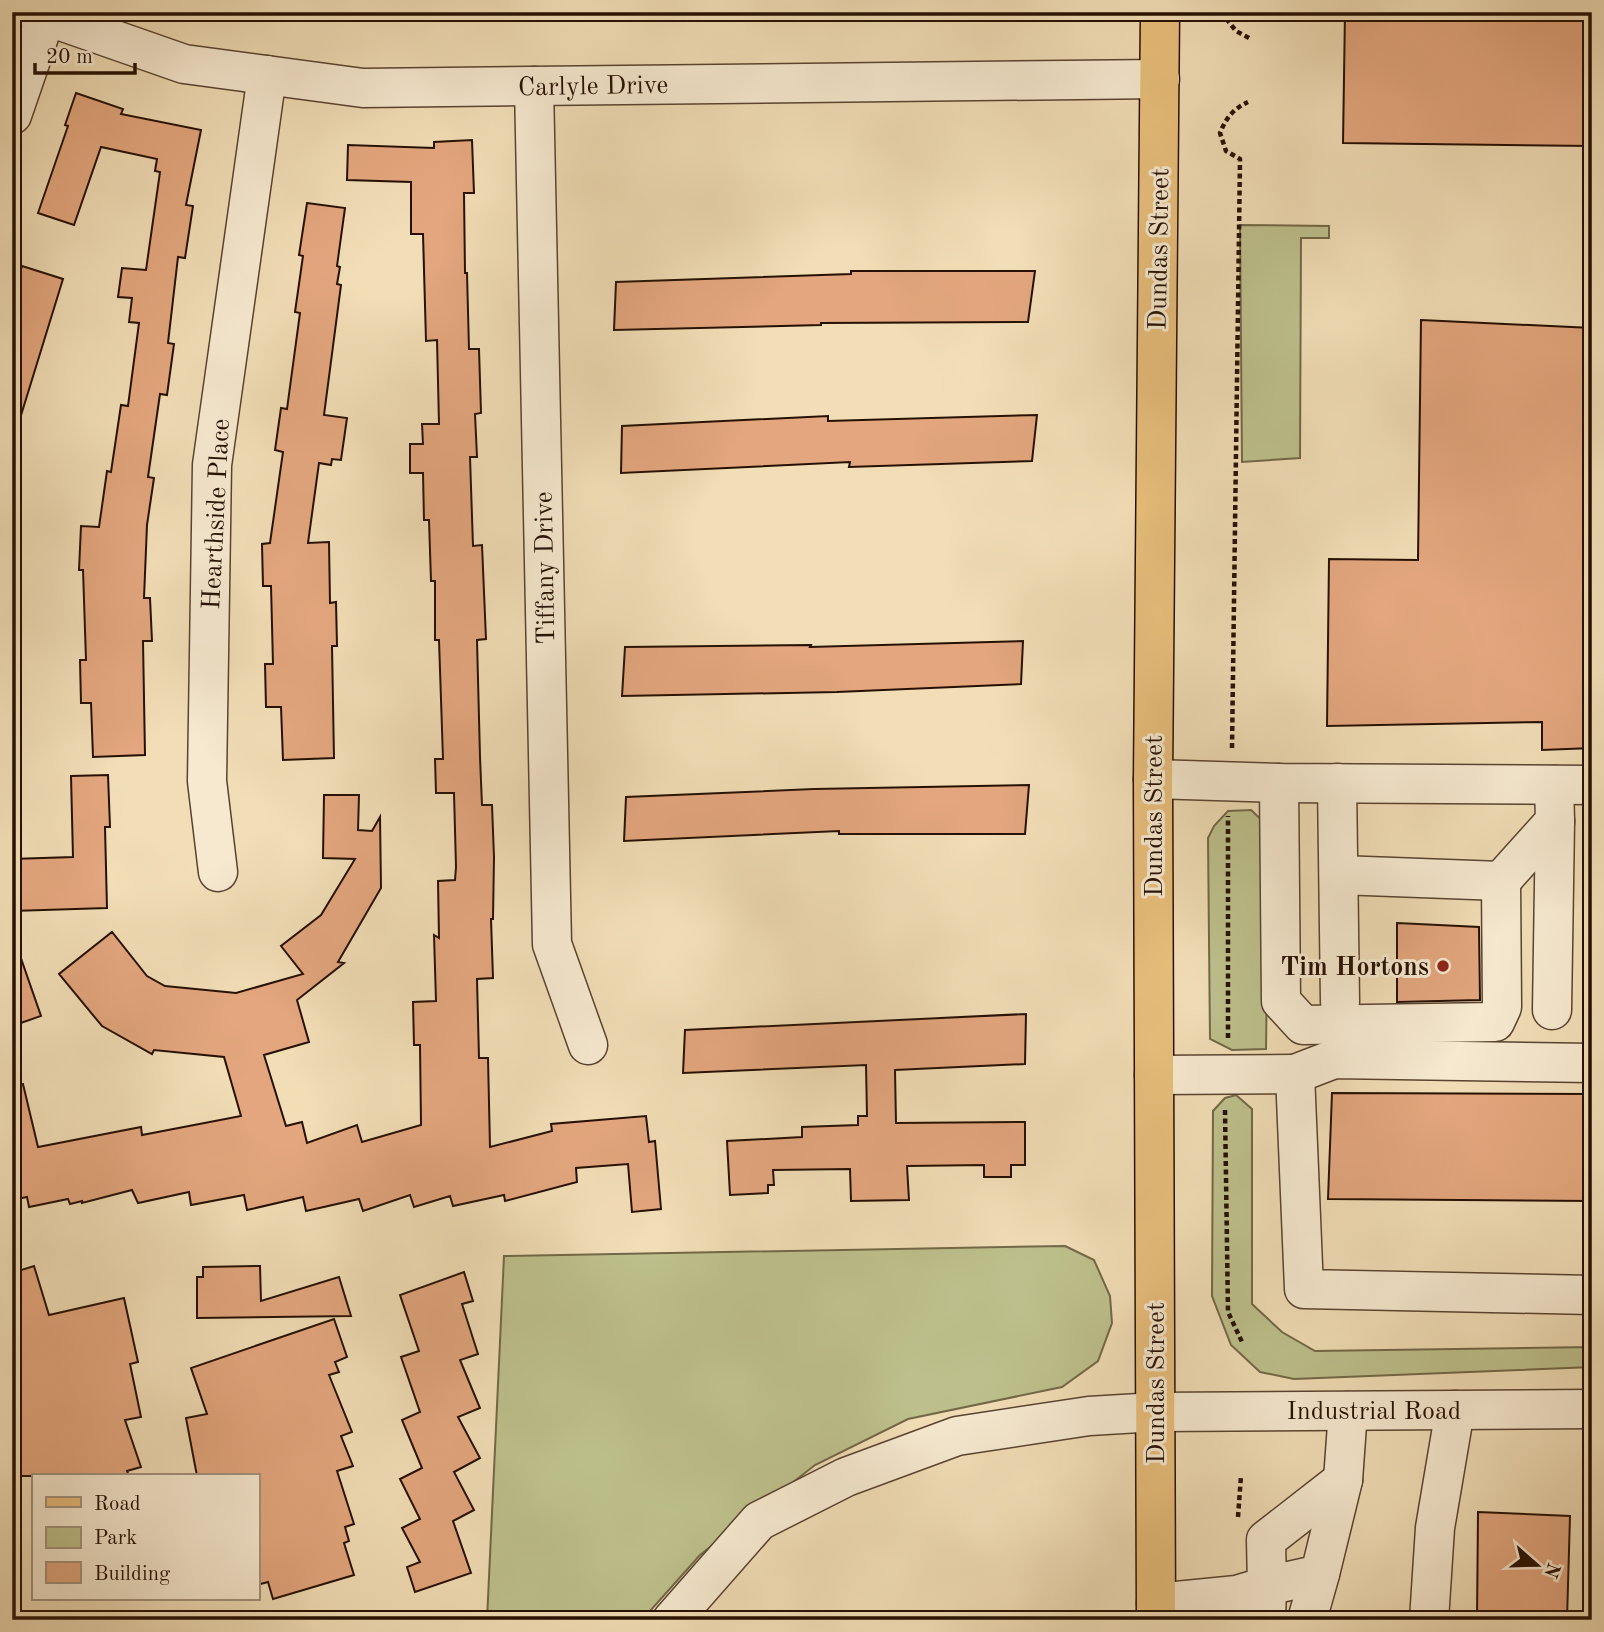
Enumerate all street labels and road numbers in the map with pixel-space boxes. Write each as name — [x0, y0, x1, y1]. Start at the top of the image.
street label: Carlyle Drive — [518, 73, 668, 101]
street label: Dundas Street — [1146, 168, 1174, 330]
street label: Hearthside Place — [199, 418, 235, 610]
street label: Tiffany Drive — [532, 491, 560, 645]
street label: Dundas Street — [1142, 735, 1168, 897]
street label: Dundas Street — [1144, 1302, 1170, 1464]
street label: Industrial Road — [1287, 1399, 1461, 1425]

